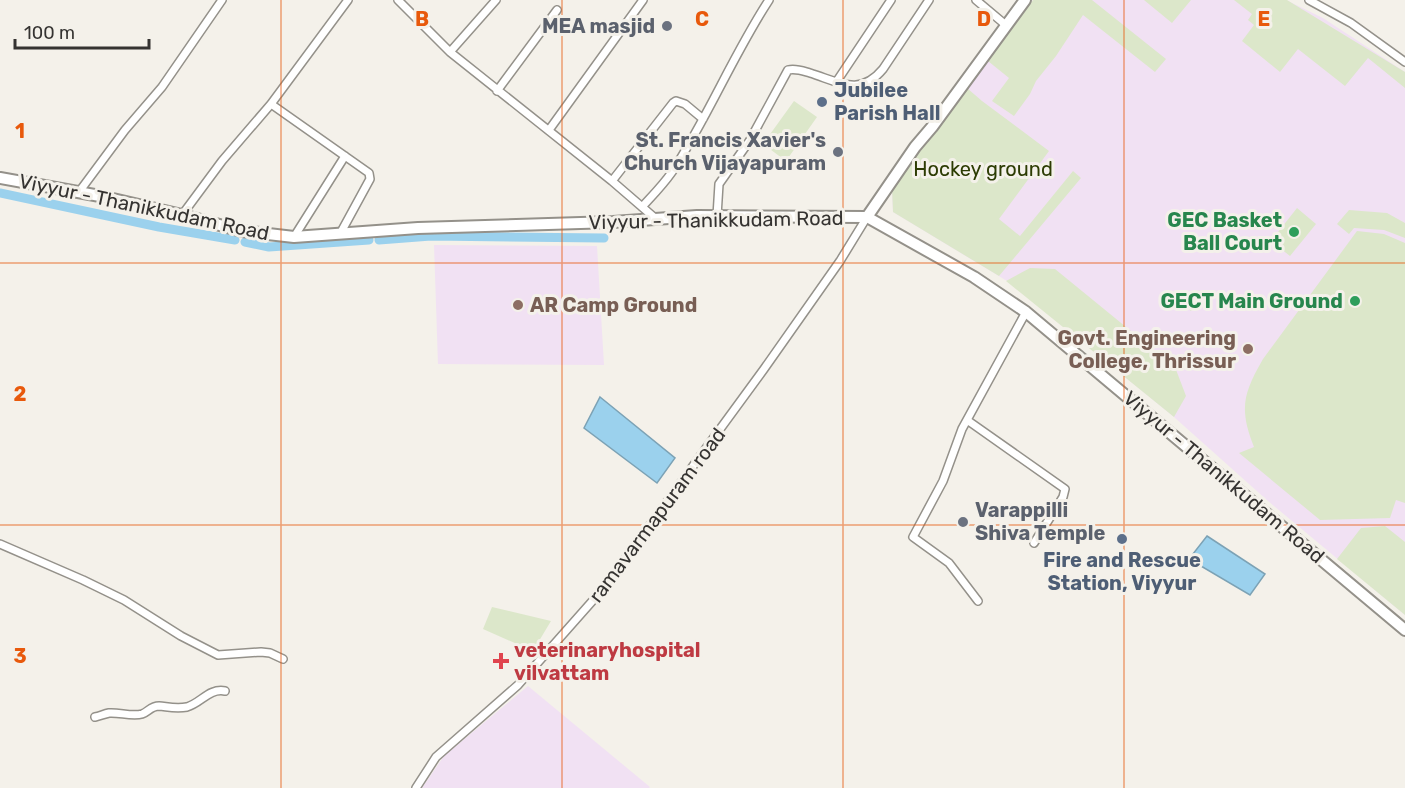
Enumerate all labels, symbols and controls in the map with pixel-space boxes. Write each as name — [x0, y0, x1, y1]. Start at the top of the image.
text: B — [415, 7, 429, 31]
text: C — [695, 7, 709, 31]
text: D — [977, 7, 991, 31]
text: E — [1258, 7, 1270, 31]
scale bar — [15, 12, 148, 50]
place label: MEA masjid — [542, 14, 655, 38]
marker: MEA masjid — [660, 19, 674, 33]
text: 100 m — [24, 22, 75, 44]
place label: Jubilee Parish Hall — [834, 78, 940, 125]
marker: Jubilee Parish Hall — [815, 95, 829, 109]
text: 1 — [15, 119, 25, 143]
place label: St. Francis Xavier's Church Vijayapuram — [624, 128, 826, 175]
marker: St. Francis Xavier's Church Vijayapuram — [831, 145, 845, 159]
park label: Hockey ground — [913, 157, 1053, 181]
street label: Viyyur - Thanikkudam Road — [17, 169, 271, 245]
street label: Viyyur - Thanikkudam Road — [588, 206, 844, 234]
place label: GEC Basket Ball Court — [1167, 208, 1282, 255]
marker: GEC Basket Ball Court — [1287, 225, 1301, 239]
place label: GECT Main Ground — [1160, 289, 1343, 313]
place label: AR Camp Ground — [530, 293, 697, 317]
marker: GECT Main Ground — [1348, 294, 1362, 308]
marker: AR Camp Ground — [511, 298, 525, 312]
place label: Govt. Engineering College, Thrissur — [1058, 326, 1236, 373]
marker: Govt. Engineering College, Thrissur — [1241, 342, 1255, 356]
text: 2 — [14, 382, 27, 406]
street label: Viyyur - Thanikkudam Road — [1119, 386, 1329, 568]
street label: ramavarmapuram road — [584, 423, 730, 607]
place label: Varappilli Shiva Temple — [975, 498, 1105, 545]
marker: Varappilli Shiva Temple — [956, 515, 970, 529]
marker: Fire and Rescue Station, Viyyur — [1115, 532, 1129, 546]
place label: Fire and Rescue Station, Viyyur — [1043, 548, 1201, 595]
place label: veterinaryhospital vilvattam — [514, 638, 701, 685]
text: 3 — [13, 644, 27, 668]
marker: veterinaryhospital vilvattam — [492, 652, 510, 670]

